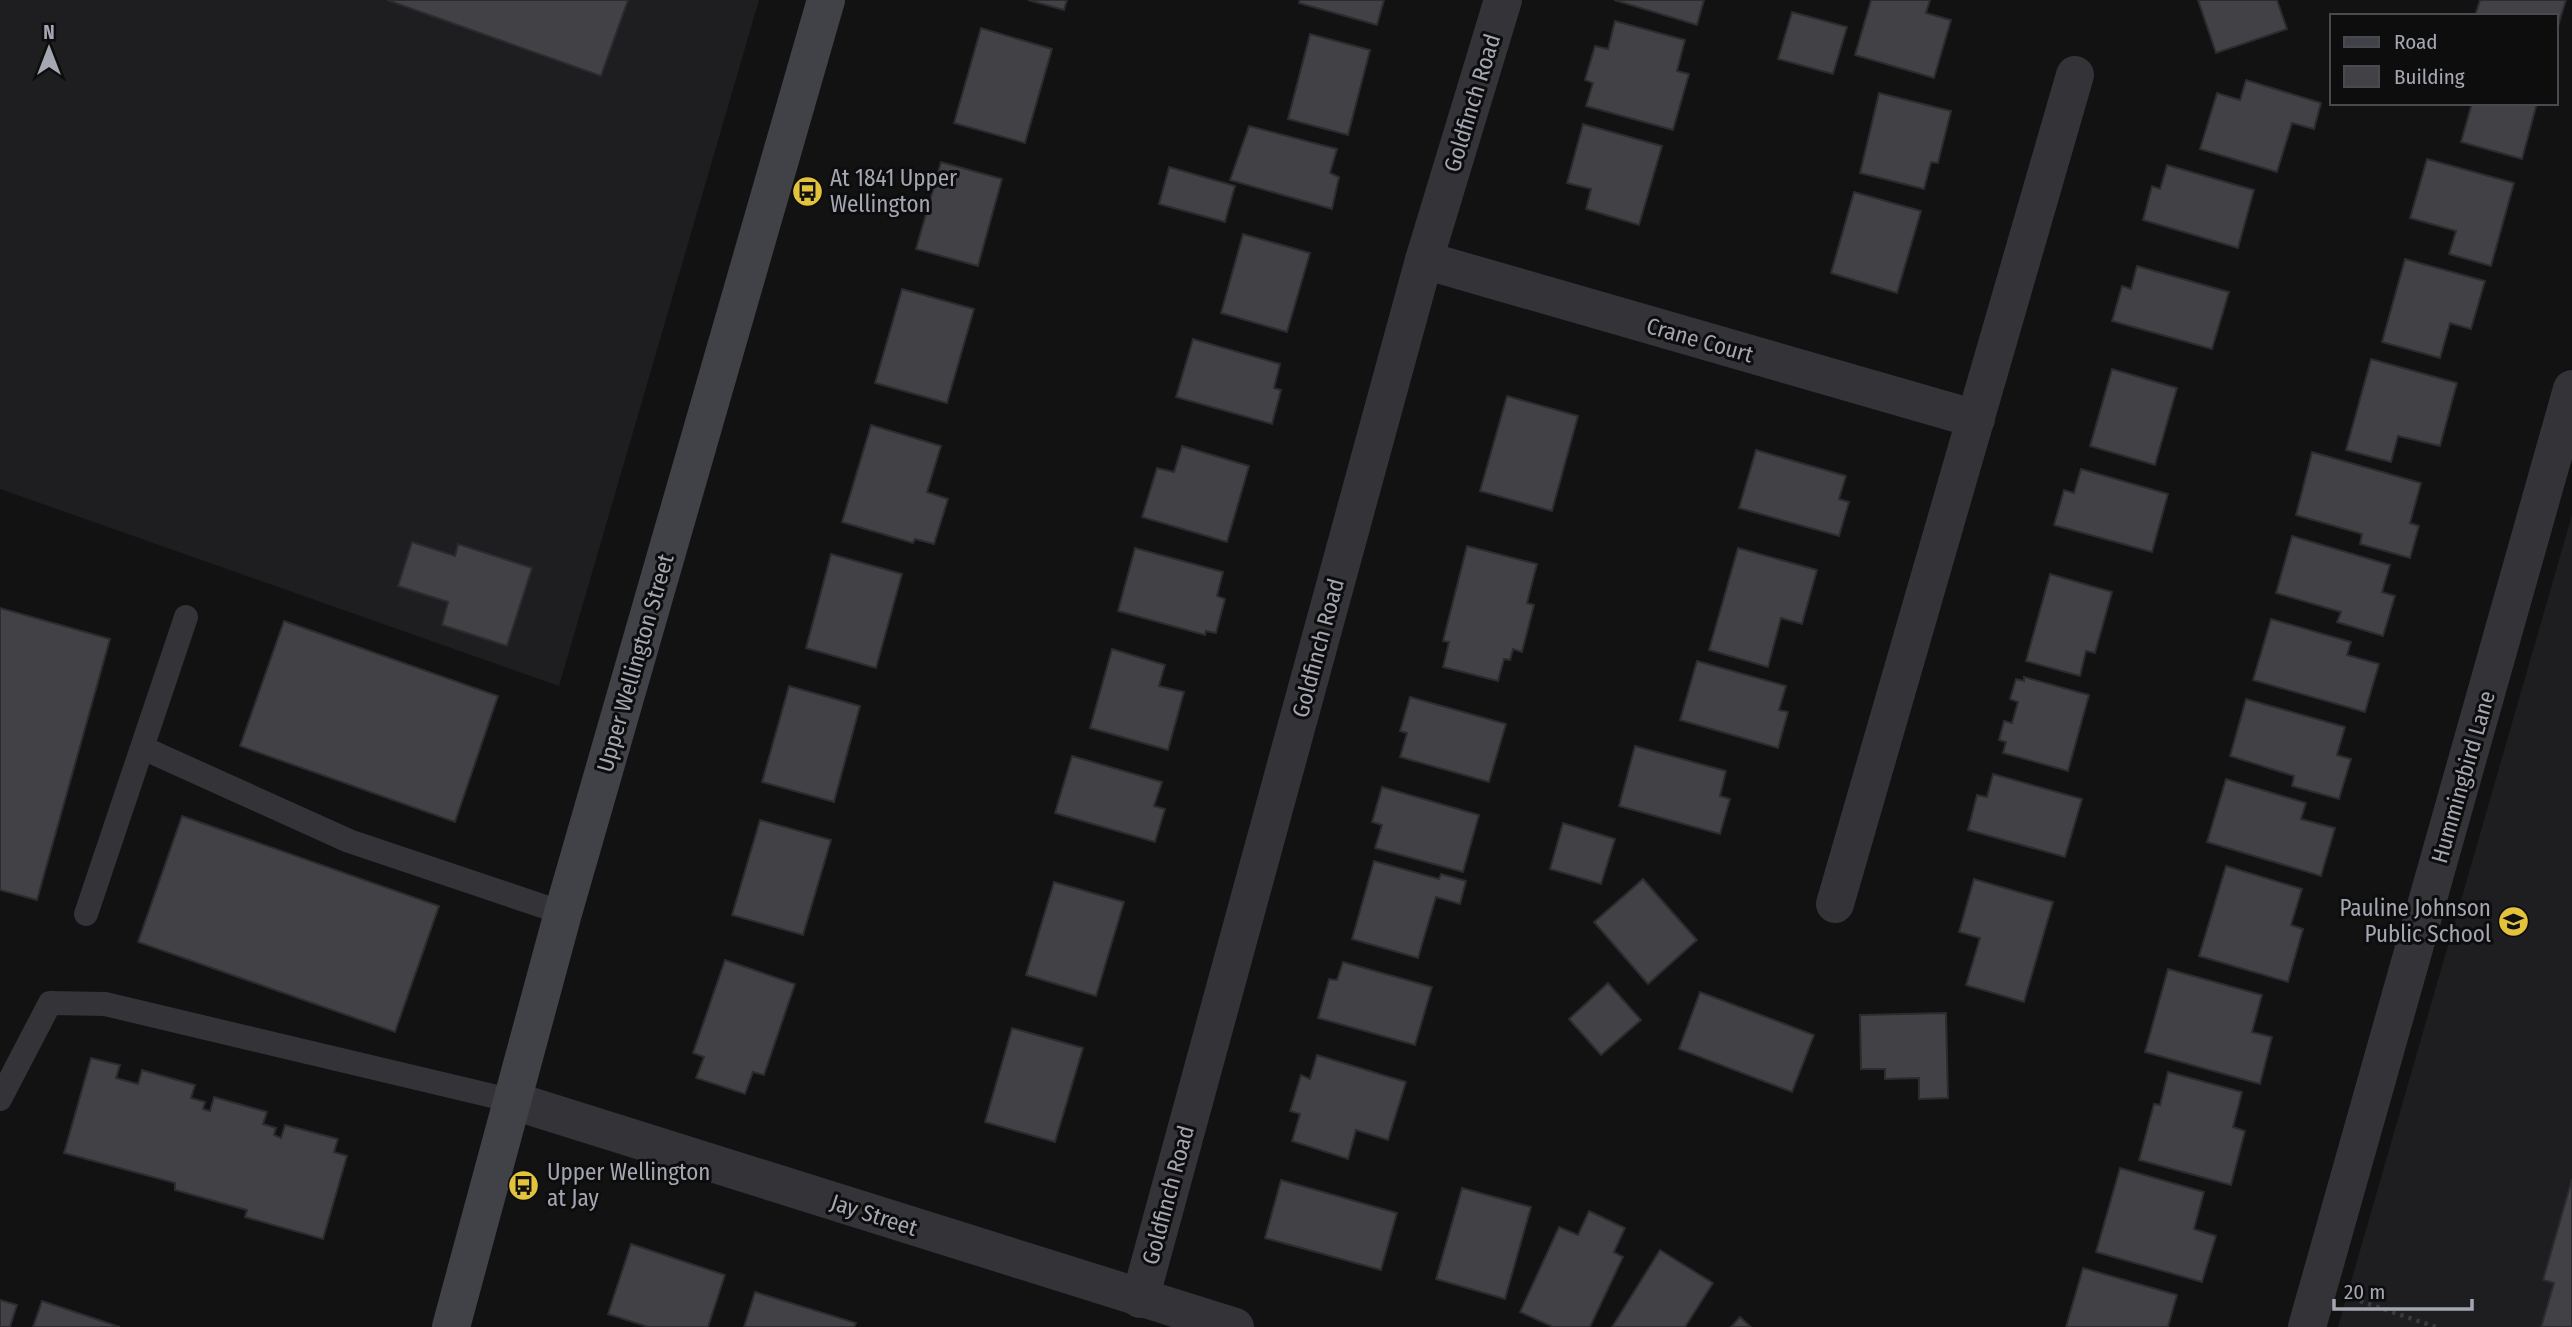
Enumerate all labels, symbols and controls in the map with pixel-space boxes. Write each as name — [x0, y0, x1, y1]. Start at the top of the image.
north arrow — [14, 14, 84, 84]
legend — [2330, 14, 2558, 105]
text: N — [43, 21, 55, 44]
text: Road — [2394, 29, 2438, 55]
street label: Goldfinch Road — [1438, 31, 1506, 175]
text: Building — [2394, 64, 2465, 90]
place label: At 1841 Upper Wellington — [830, 164, 957, 218]
bus stop icon: At 1841 Upper Wellington — [790, 174, 824, 208]
street label: Crane Court — [1643, 311, 1757, 369]
street label: Upper Wellington Street — [590, 550, 680, 775]
street label: Goldfinch Road — [1286, 575, 1350, 721]
street label: Hummingbird Lane — [2425, 688, 2501, 866]
place label: Pauline Johnson Public School — [2339, 894, 2491, 948]
school or university icon: Pauline Johnson Public School — [2497, 904, 2531, 938]
street label: Goldfinch Road — [1136, 1122, 1200, 1268]
place label: Upper Wellington at Jay — [547, 1158, 710, 1212]
bus stop icon: Upper Wellington at Jay — [507, 1168, 541, 1202]
street label: Jay Street — [827, 1188, 921, 1242]
scale bar — [2334, 1268, 2472, 1312]
text: 20 m — [2344, 1279, 2385, 1305]

